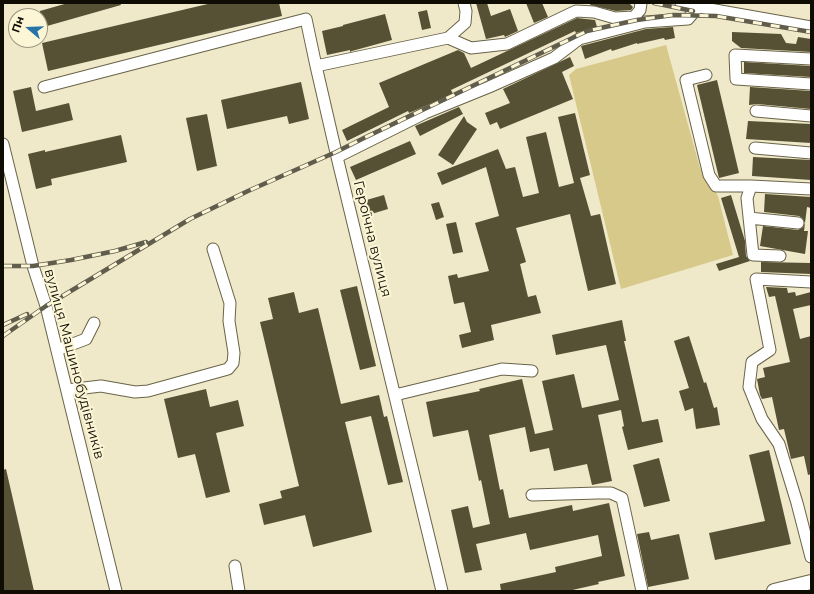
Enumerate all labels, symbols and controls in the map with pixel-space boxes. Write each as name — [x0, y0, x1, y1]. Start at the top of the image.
north arrow — [8, 8, 48, 48]
text: Пн — [8, 14, 27, 35]
street label: Героїчна вулиця — [349, 179, 395, 299]
street label: вулиця Машинобудівників — [40, 267, 108, 461]

